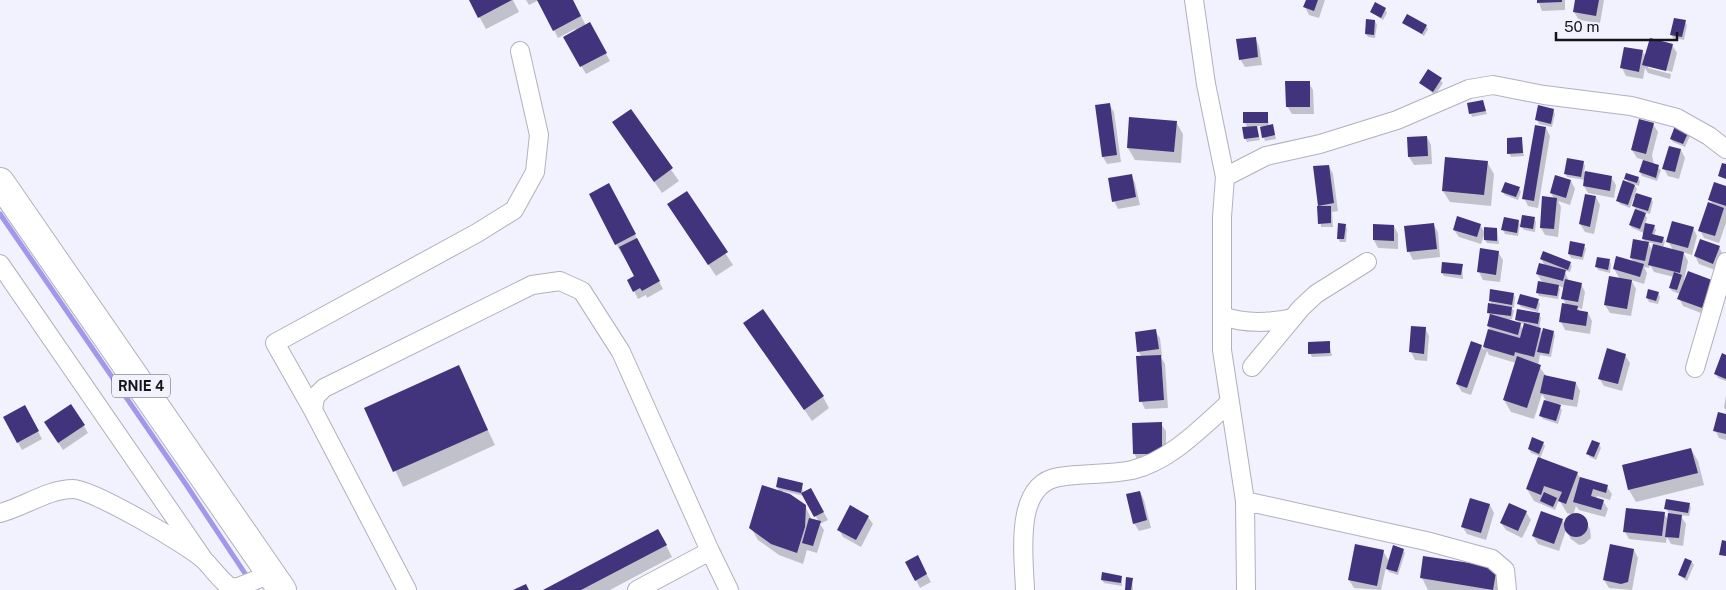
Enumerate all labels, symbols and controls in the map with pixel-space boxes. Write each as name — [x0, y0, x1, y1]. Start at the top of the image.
scale bar — [1556, 10, 1677, 42]
text: 50 m — [1564, 18, 1599, 35]
road number: RNIE 4 — [112, 374, 170, 398]

